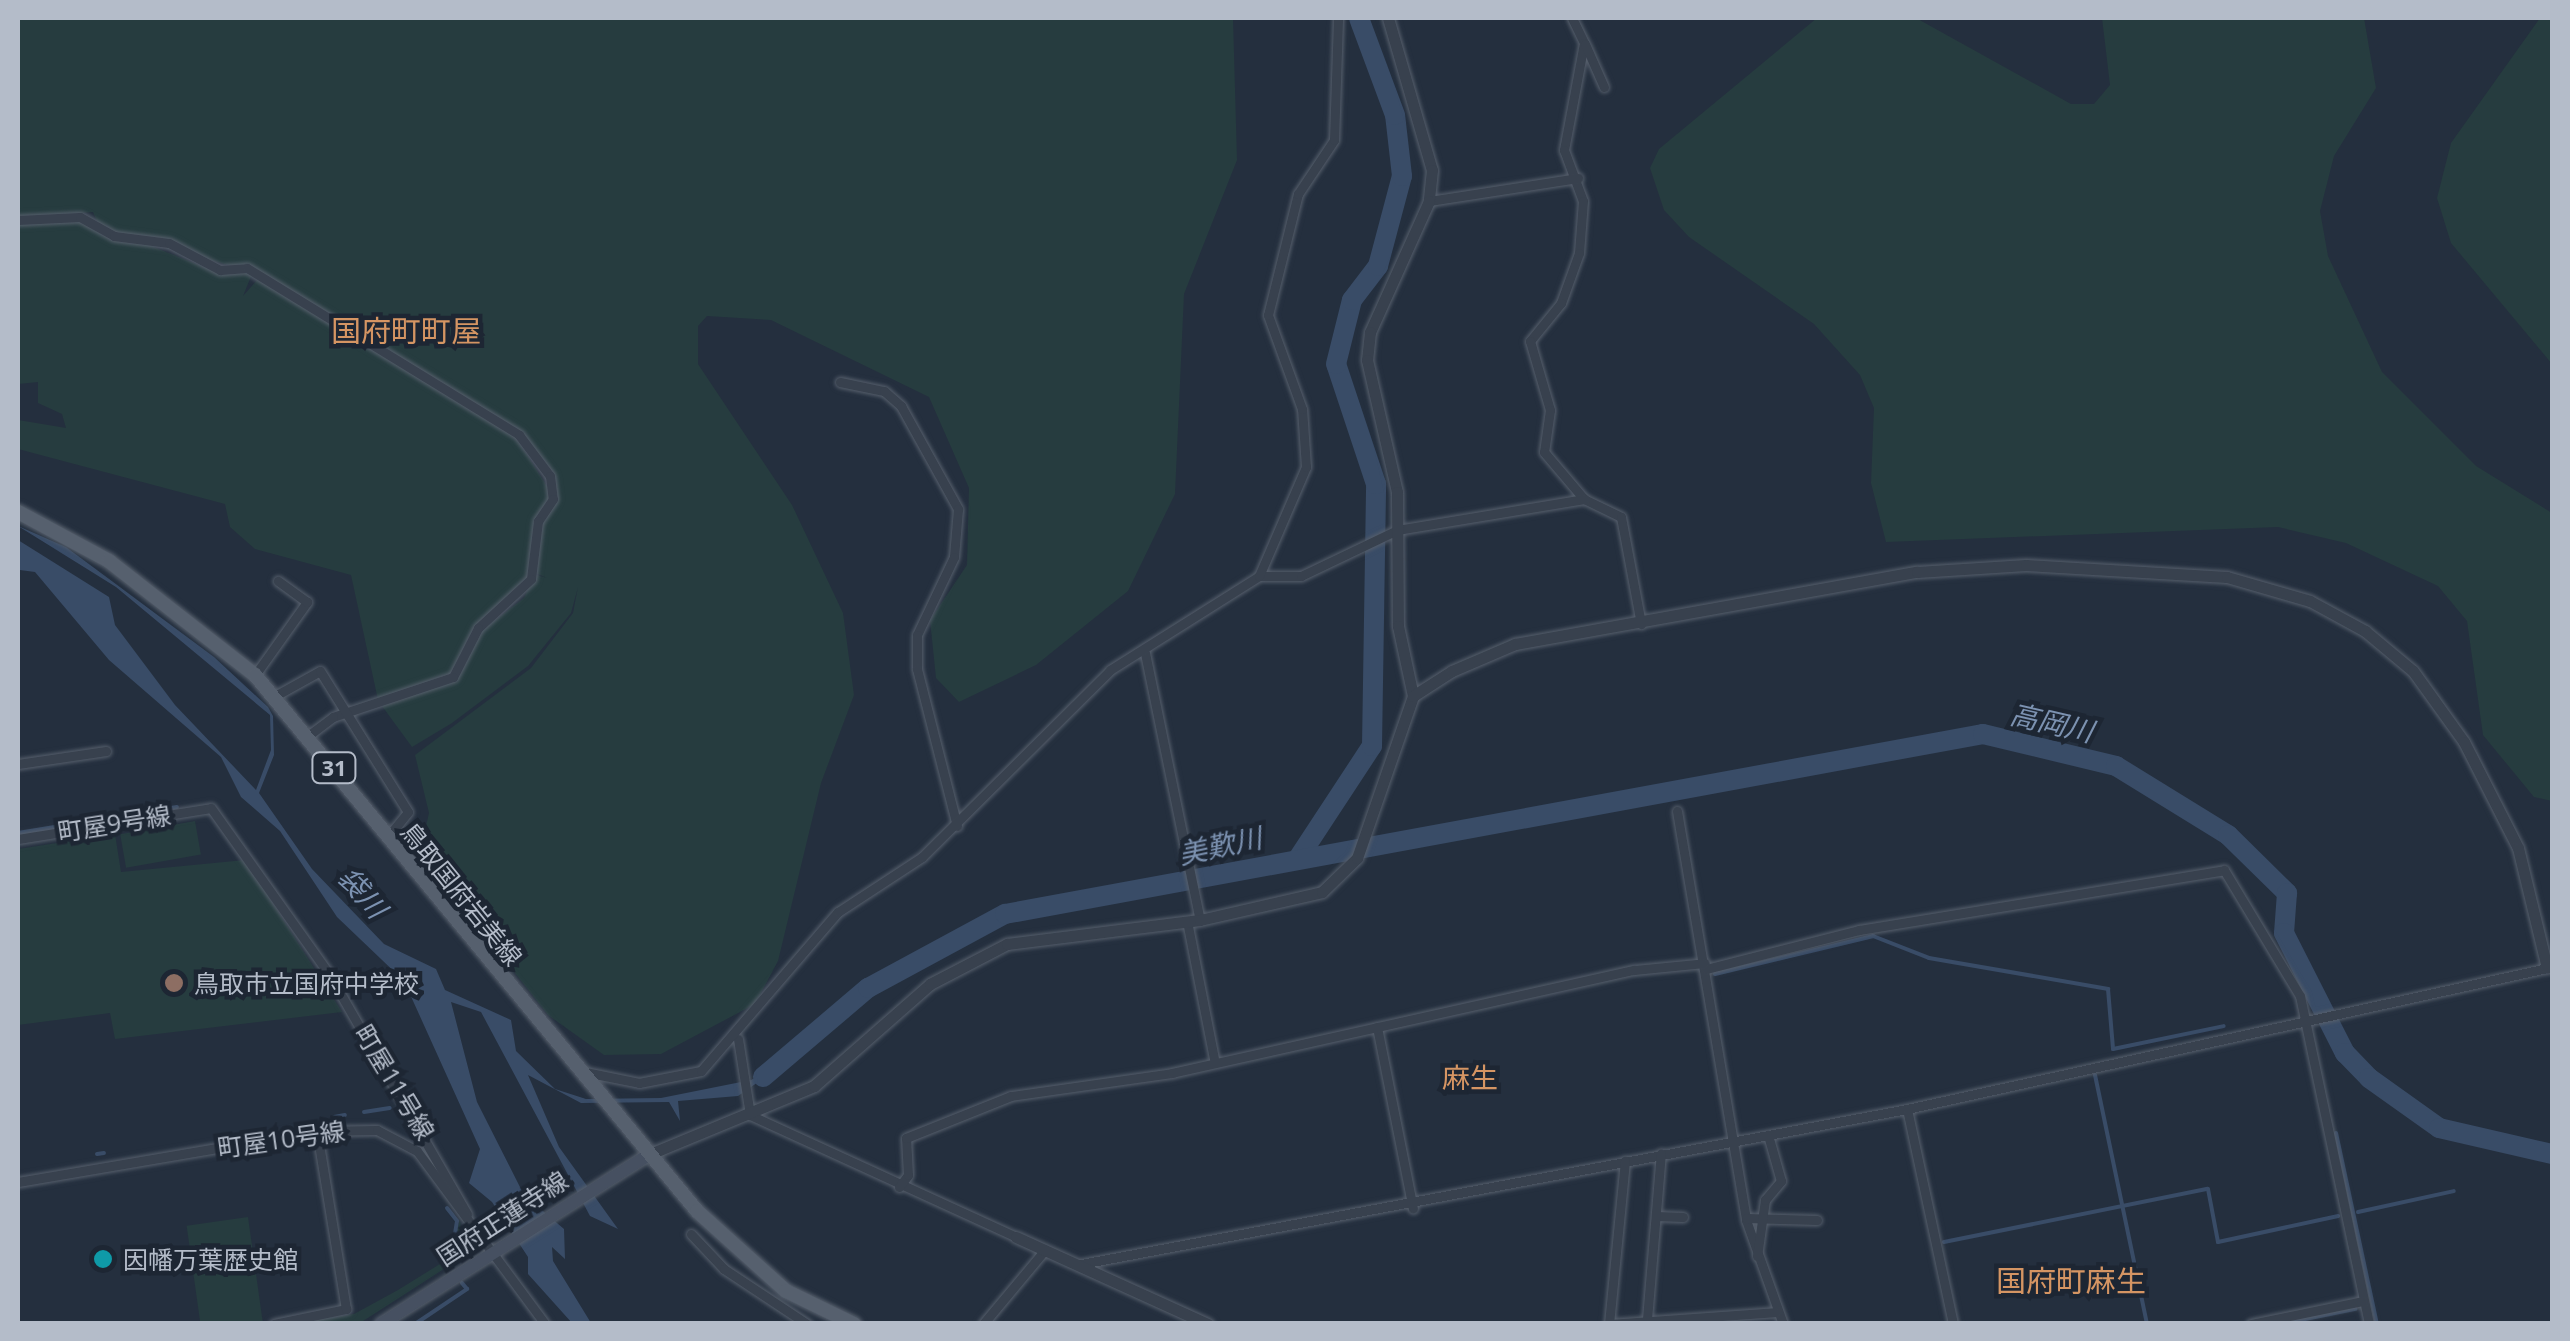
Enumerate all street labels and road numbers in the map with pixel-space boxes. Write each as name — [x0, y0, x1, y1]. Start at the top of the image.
road number: 31 — [309, 751, 359, 785]
street label: 町屋9号線 — [55, 799, 173, 847]
street label: 鳥取国府岩美線 — [395, 817, 529, 971]
street label: 町屋11号線 — [349, 1019, 441, 1145]
street label: 町屋10号線 — [215, 1115, 347, 1163]
street label: 国府正蓮寺線 — [431, 1165, 573, 1271]

